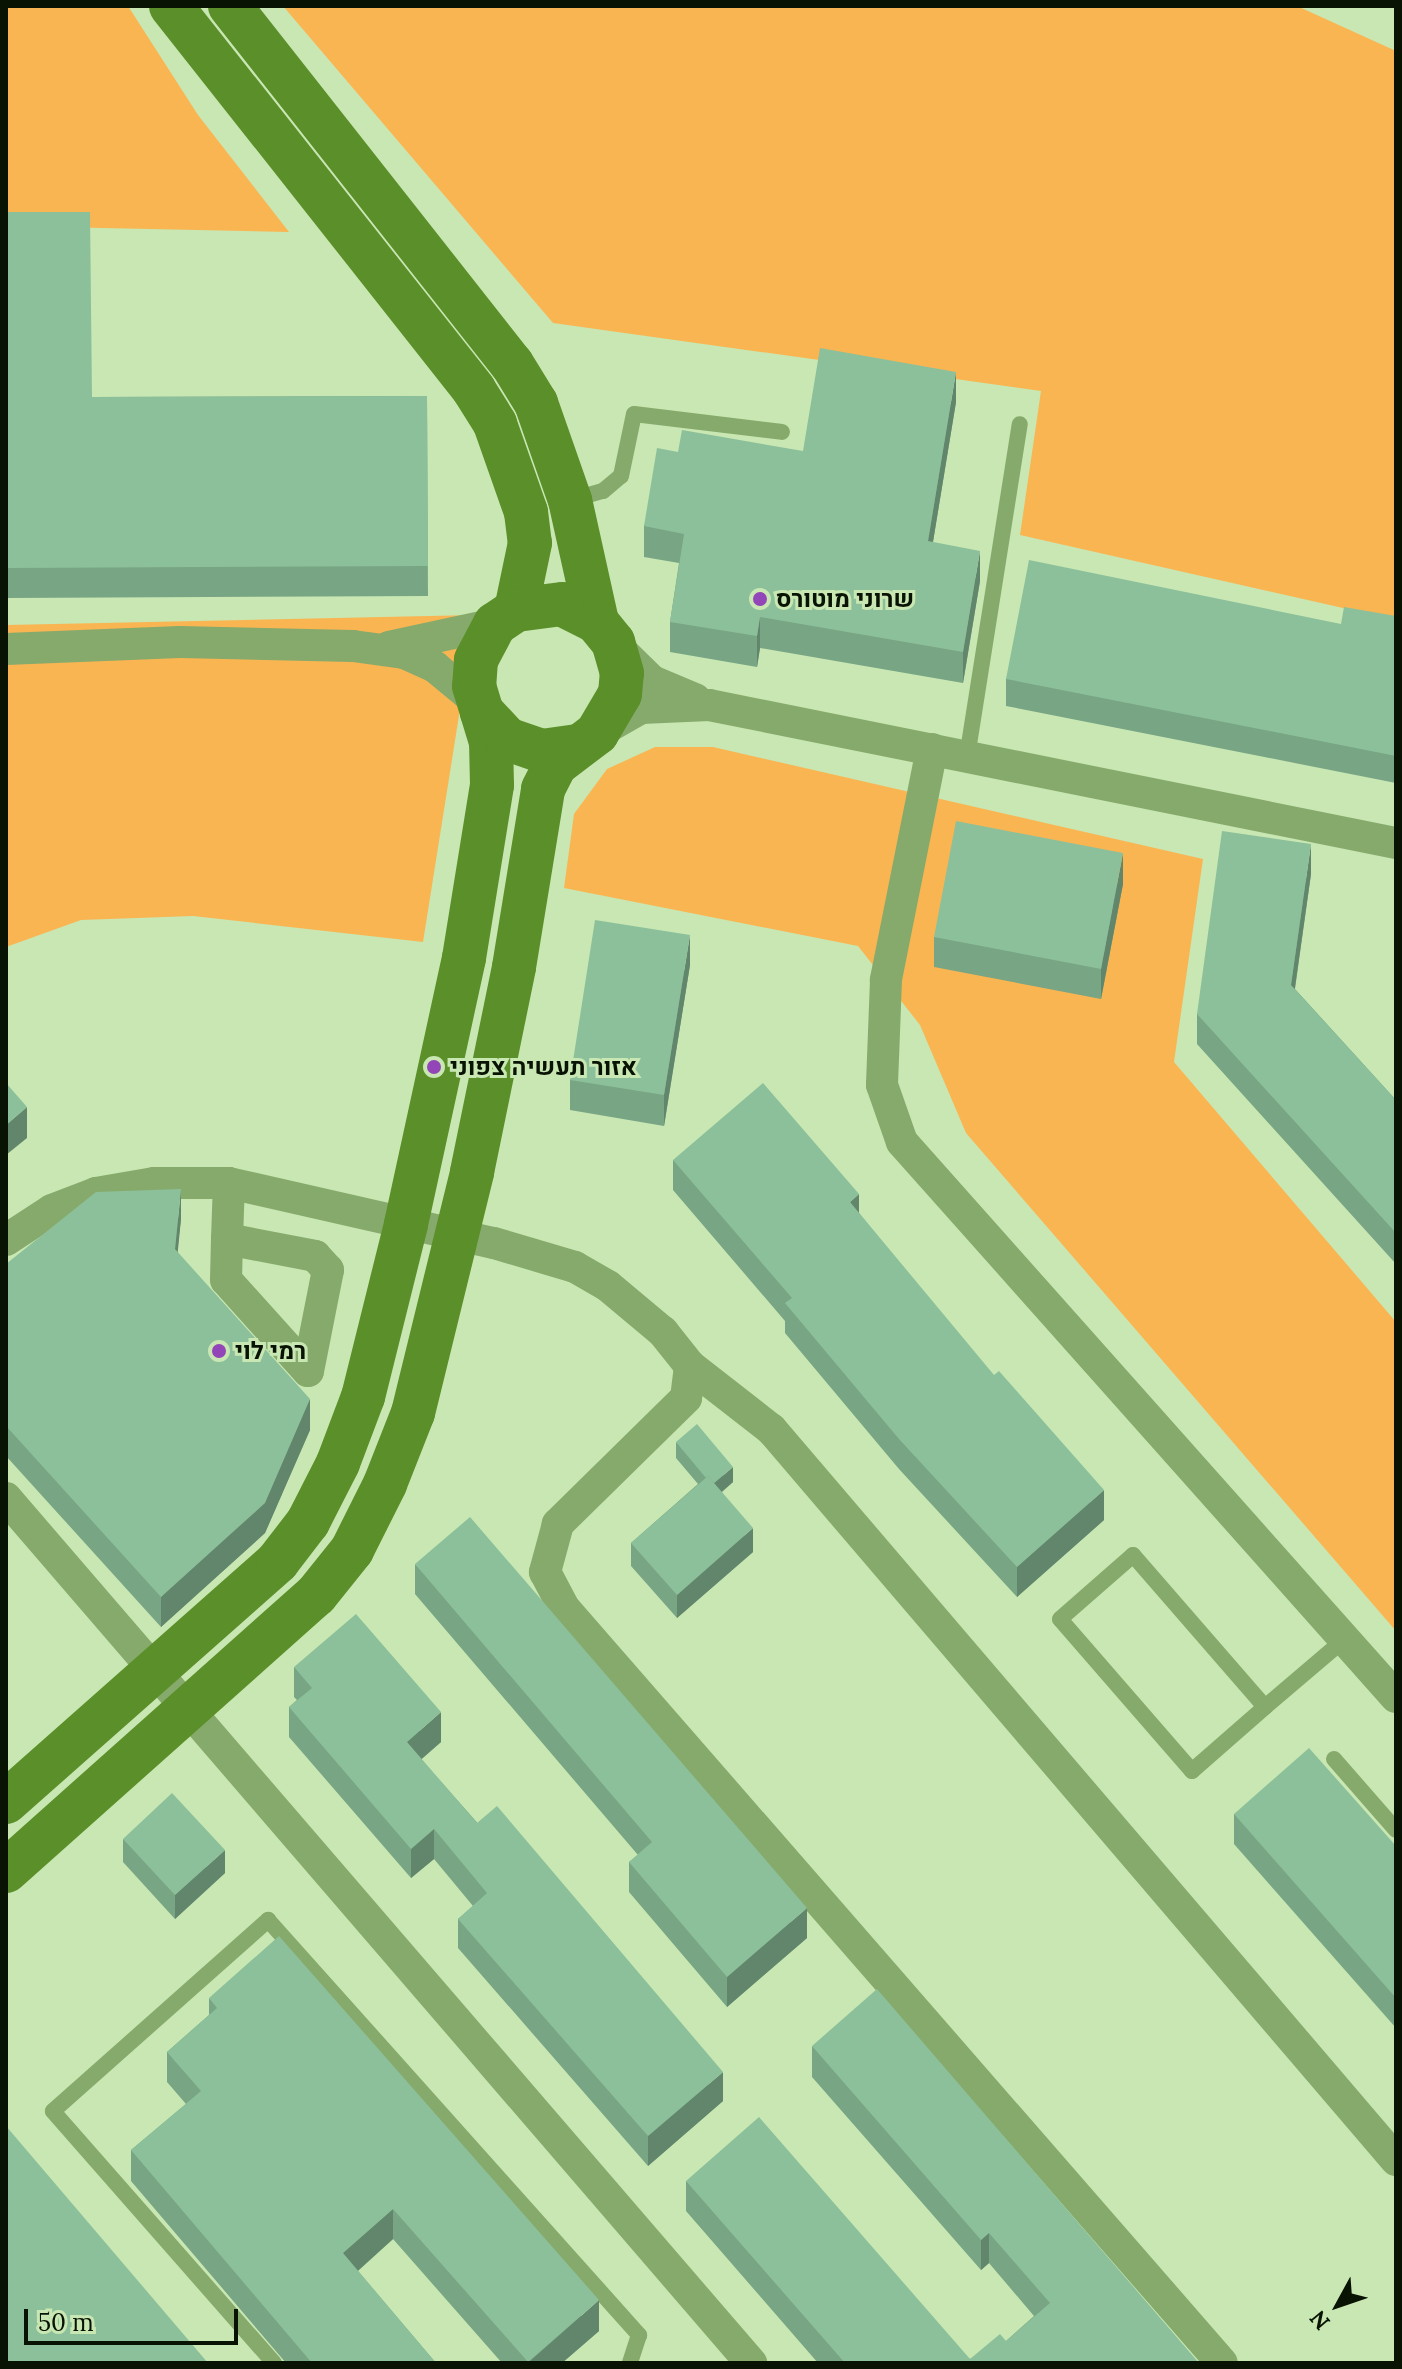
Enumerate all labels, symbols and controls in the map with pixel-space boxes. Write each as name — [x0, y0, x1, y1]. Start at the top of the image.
place label: שרוני מוטורס — [776, 585, 914, 613]
marker: שרוני מוטורס — [751, 590, 769, 608]
place label: אזור תעשיה צפוני — [450, 1053, 637, 1081]
marker: אזור תעשיה צפוני — [425, 1058, 443, 1076]
place label: רמי לוי — [235, 1337, 306, 1365]
marker: רמי לוי — [210, 1342, 228, 1360]
north arrow — [1298, 2265, 1378, 2345]
scale bar — [28, 2293, 242, 2343]
text: N — [1303, 2305, 1336, 2336]
text: 50 m — [38, 2307, 94, 2338]

